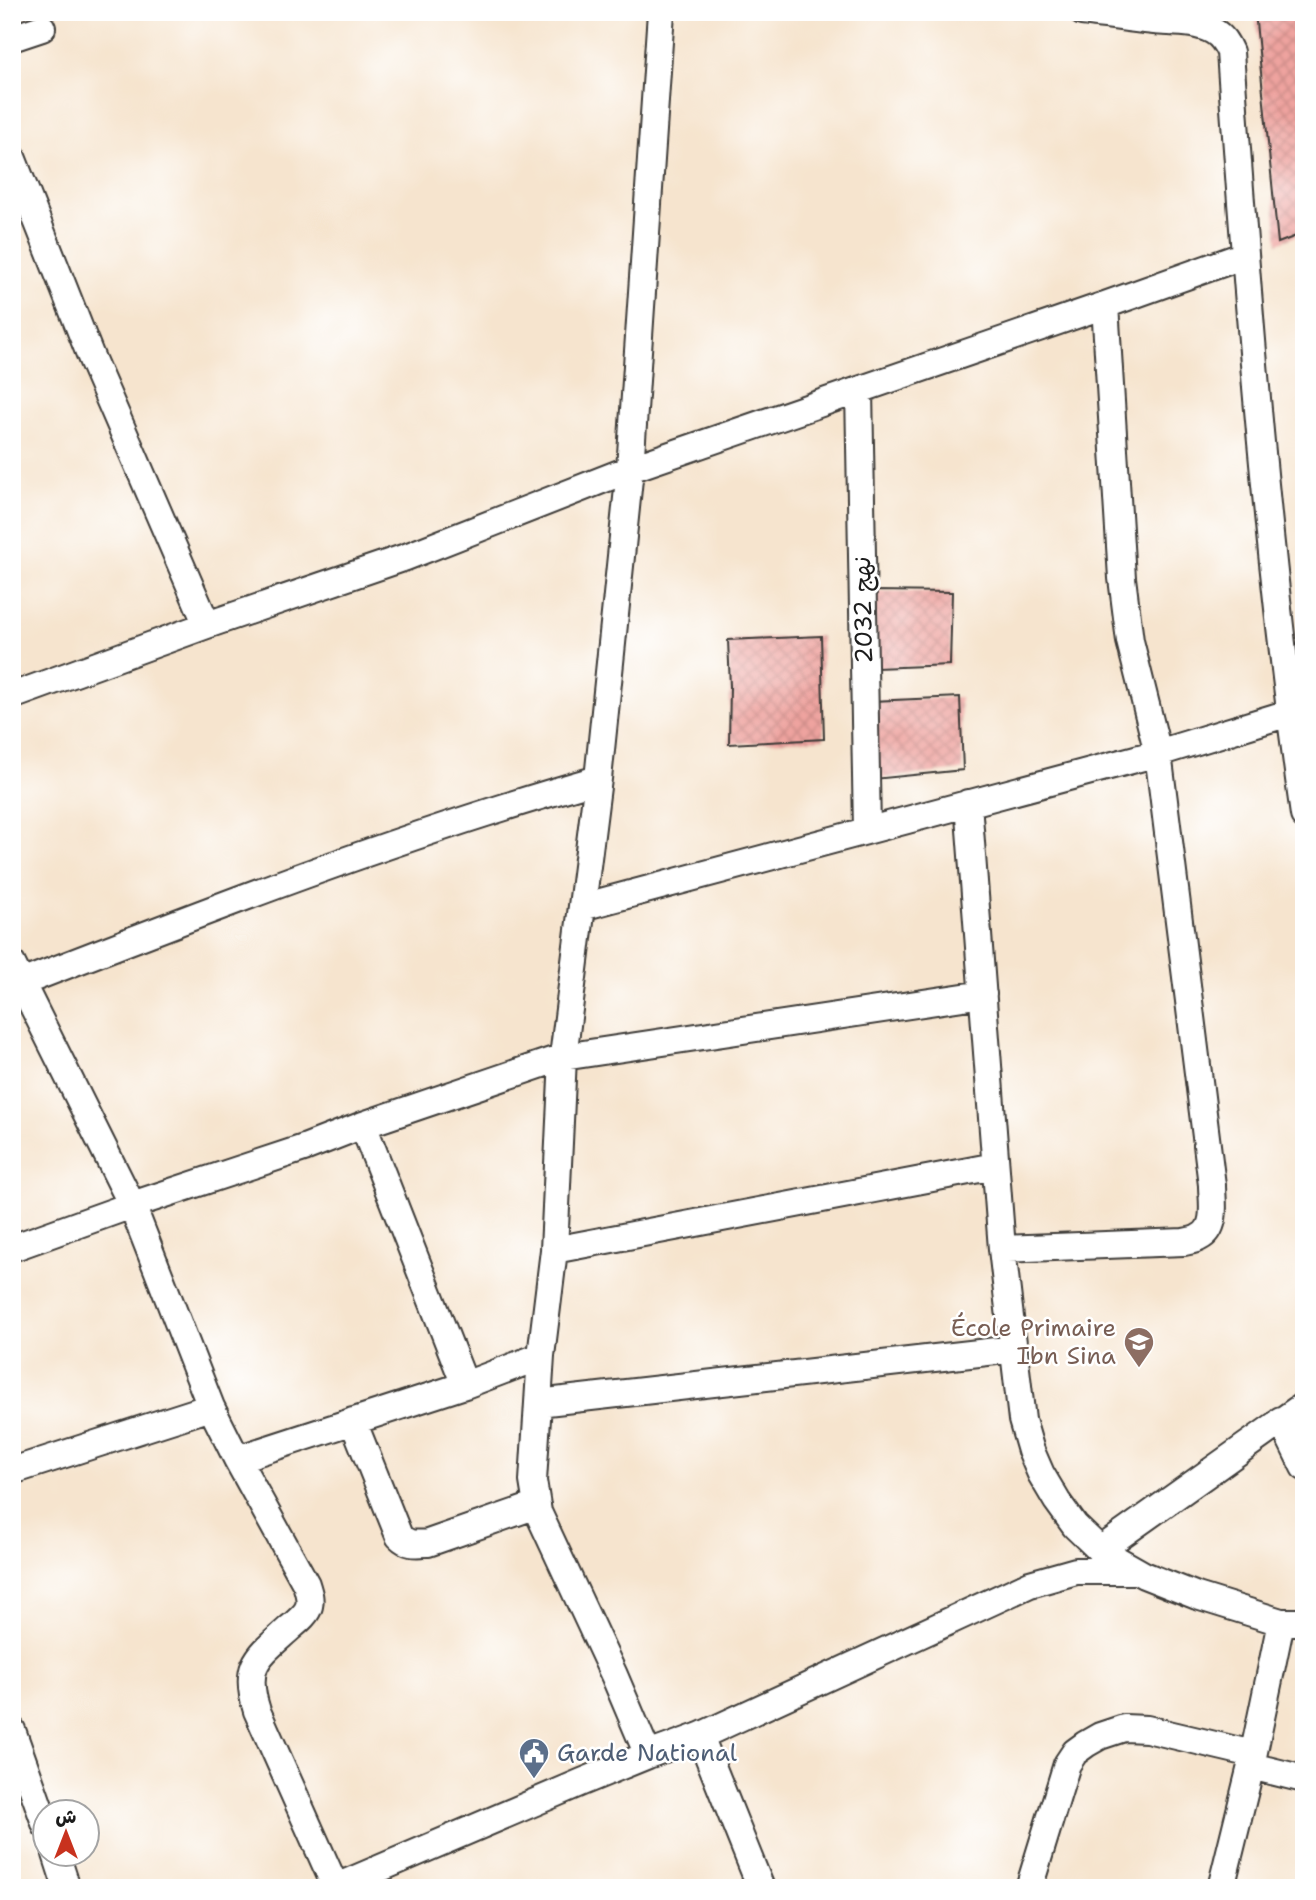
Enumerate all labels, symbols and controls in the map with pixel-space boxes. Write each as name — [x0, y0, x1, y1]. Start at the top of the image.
street label: نهج 2032 — [846, 556, 880, 664]
place label: École Primaire Ibn Sina — [951, 1312, 1116, 1372]
school or university icon: École Primaire Ibn Sina — [1122, 1325, 1156, 1369]
public building icon: Garde National — [517, 1736, 551, 1780]
place label: Garde National — [557, 1737, 738, 1769]
north arrow — [32, 1798, 102, 1868]
text: ش — [56, 1804, 77, 1829]

